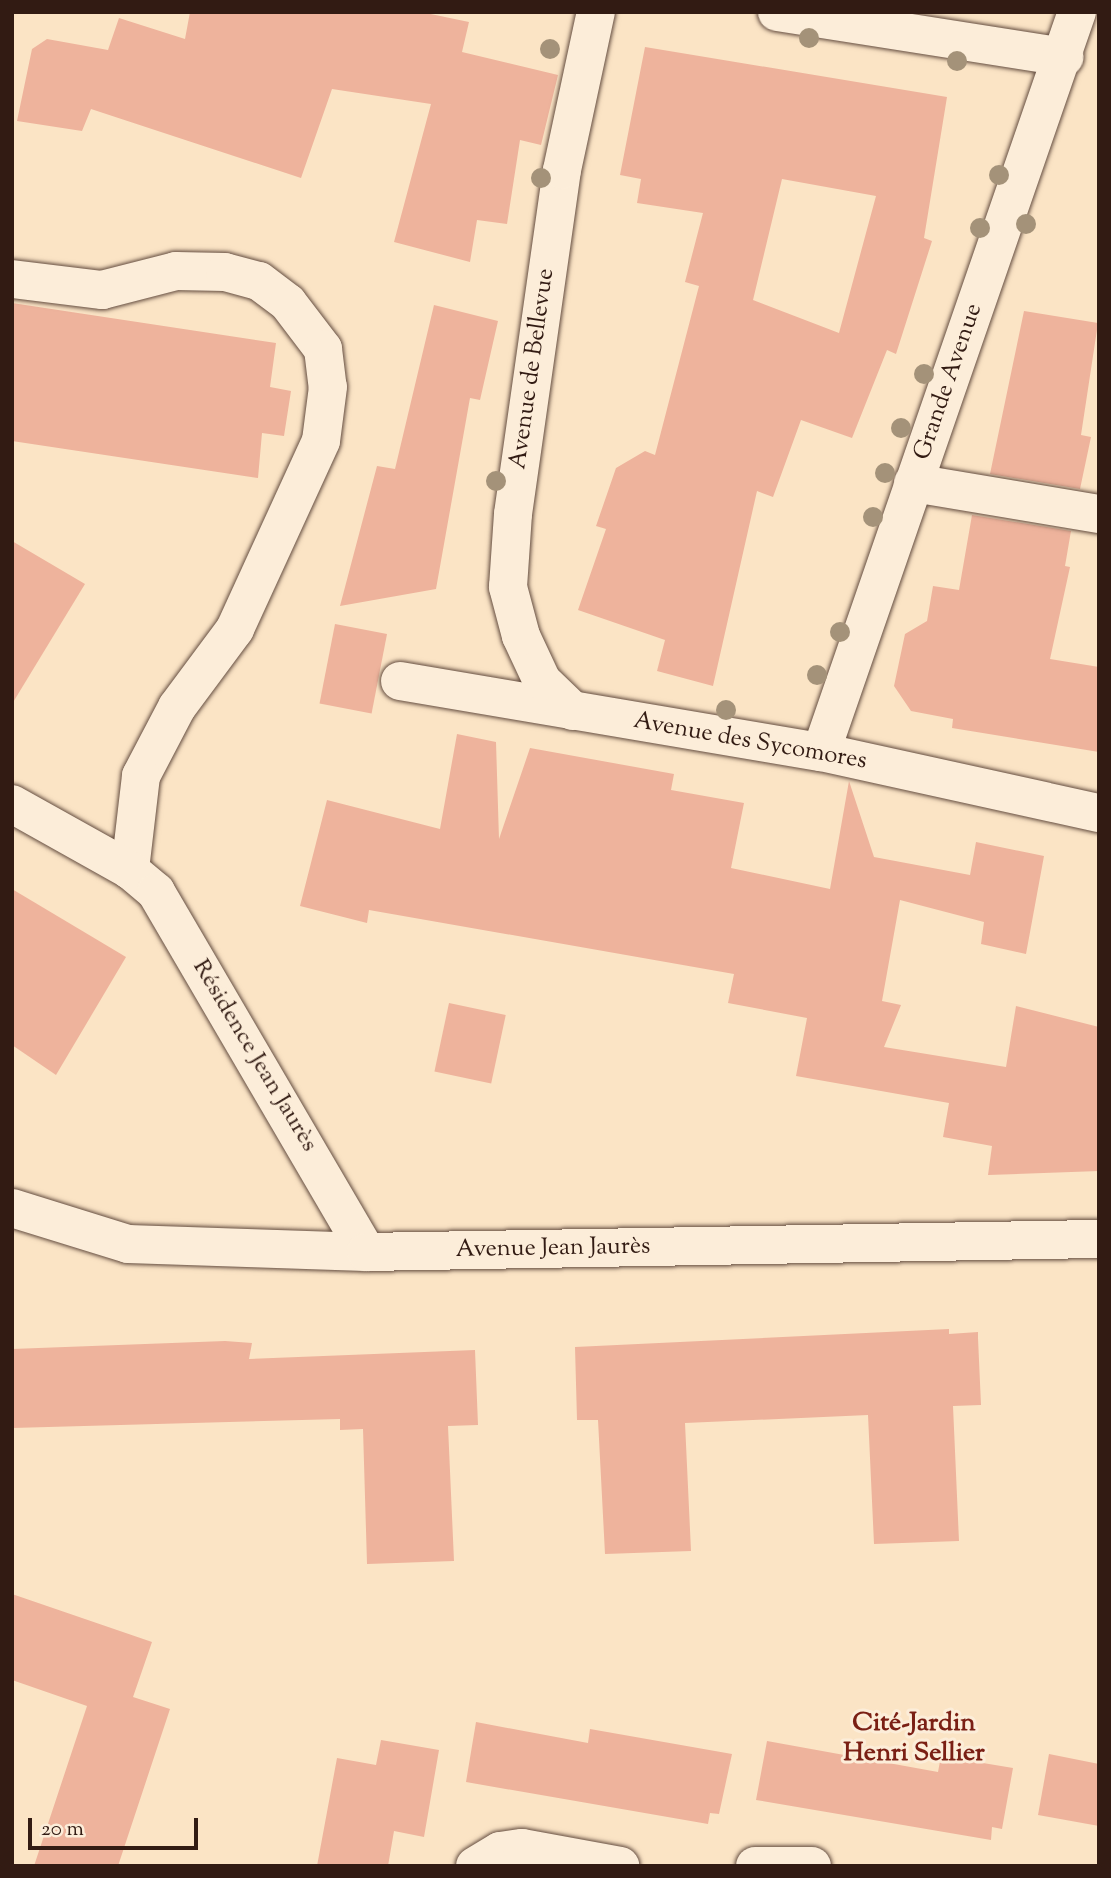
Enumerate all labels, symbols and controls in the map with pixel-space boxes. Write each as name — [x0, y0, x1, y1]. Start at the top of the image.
street label: Avenue de Bellevue — [505, 267, 561, 471]
street label: Grande Avenue — [909, 300, 989, 464]
street label: Avenue des Sycomores — [631, 707, 869, 777]
street label: Résidence Jean Jaurès — [185, 955, 323, 1157]
street label: Avenue Jean Jaurès — [455, 1233, 651, 1265]
district label: Cité-Jardin Henri Sellier — [843, 1708, 985, 1770]
scale bar — [32, 1804, 201, 1848]
text: 20 m — [41, 1815, 84, 1845]

